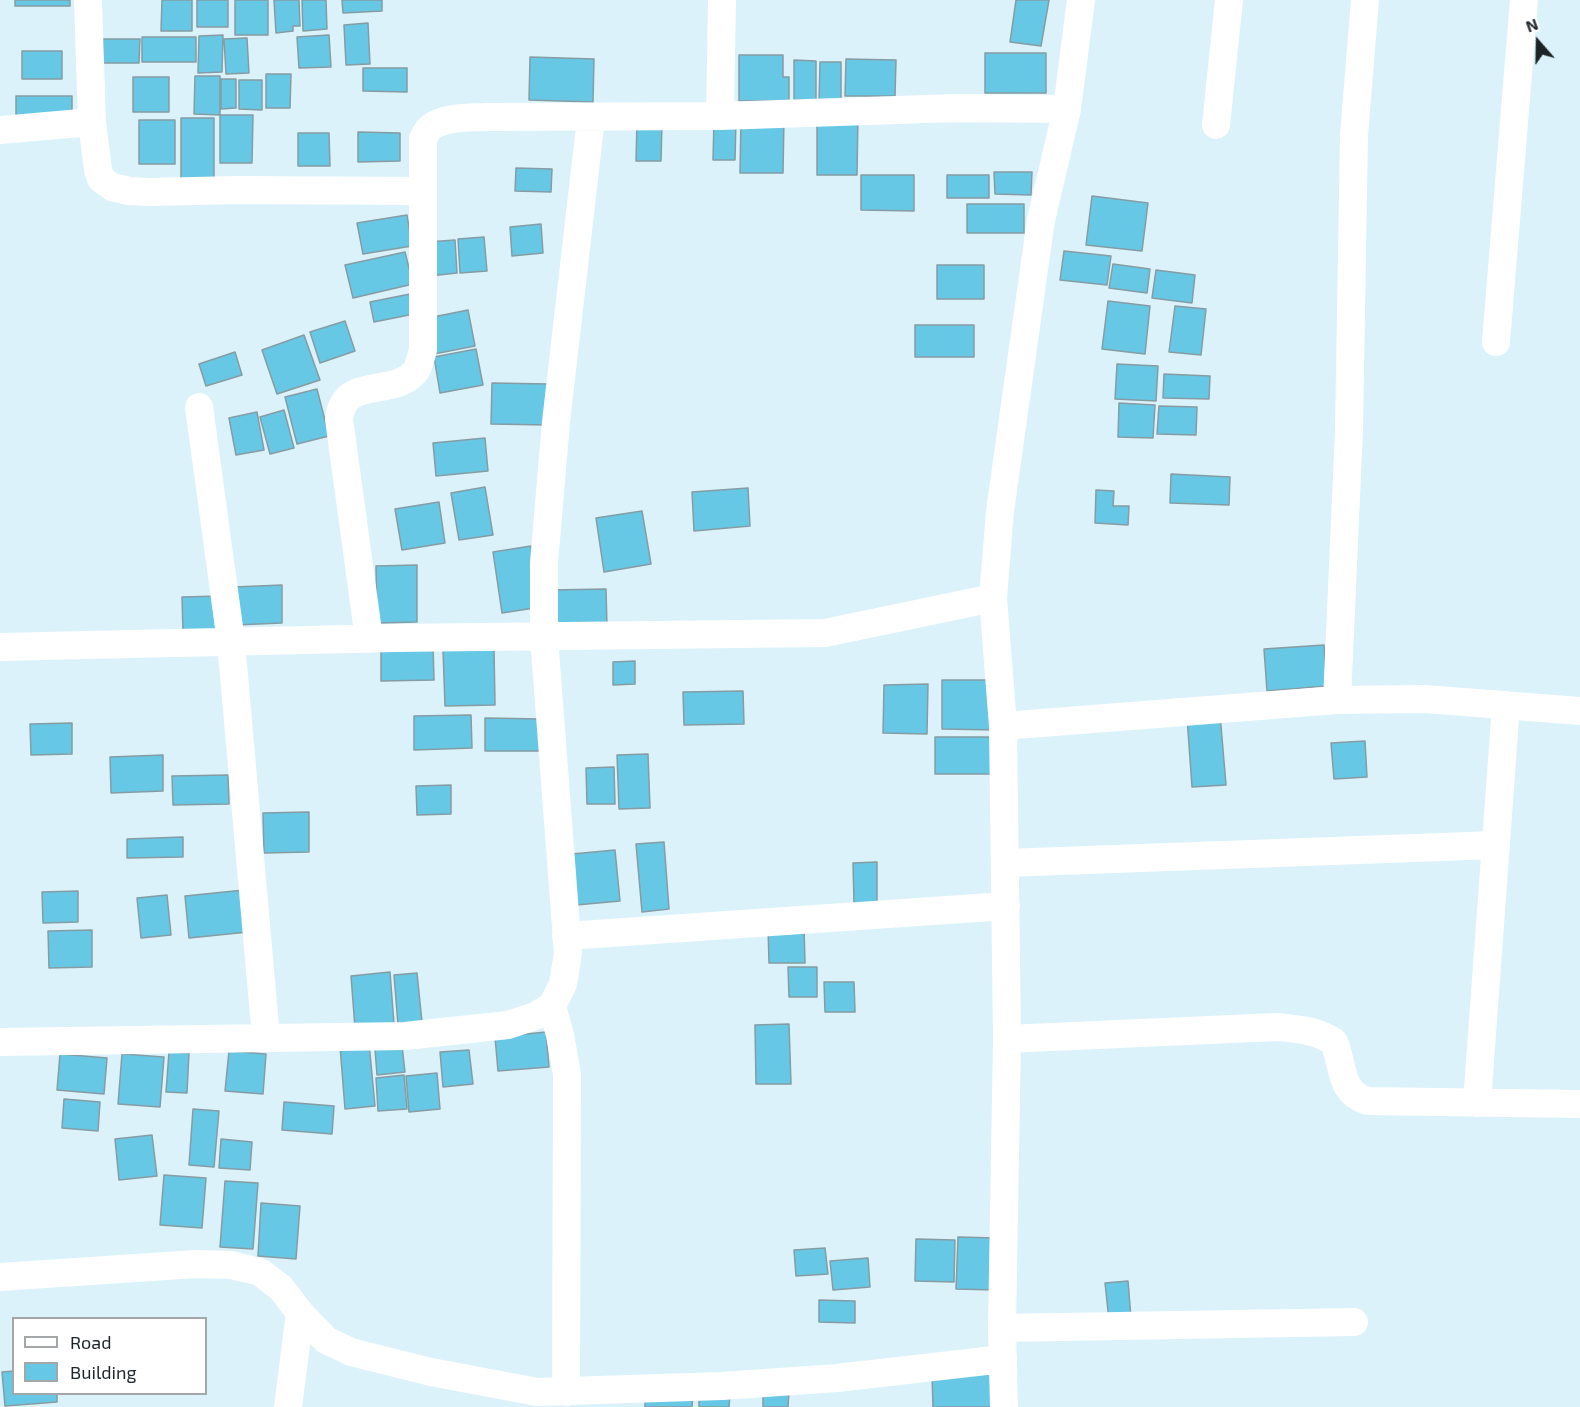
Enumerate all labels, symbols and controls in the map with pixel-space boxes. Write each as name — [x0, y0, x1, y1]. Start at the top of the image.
north arrow — [1508, 12, 1568, 72]
text: N — [1523, 14, 1540, 36]
legend — [12, 1317, 207, 1395]
text: Road — [70, 1331, 111, 1353]
text: Building — [70, 1361, 137, 1383]

